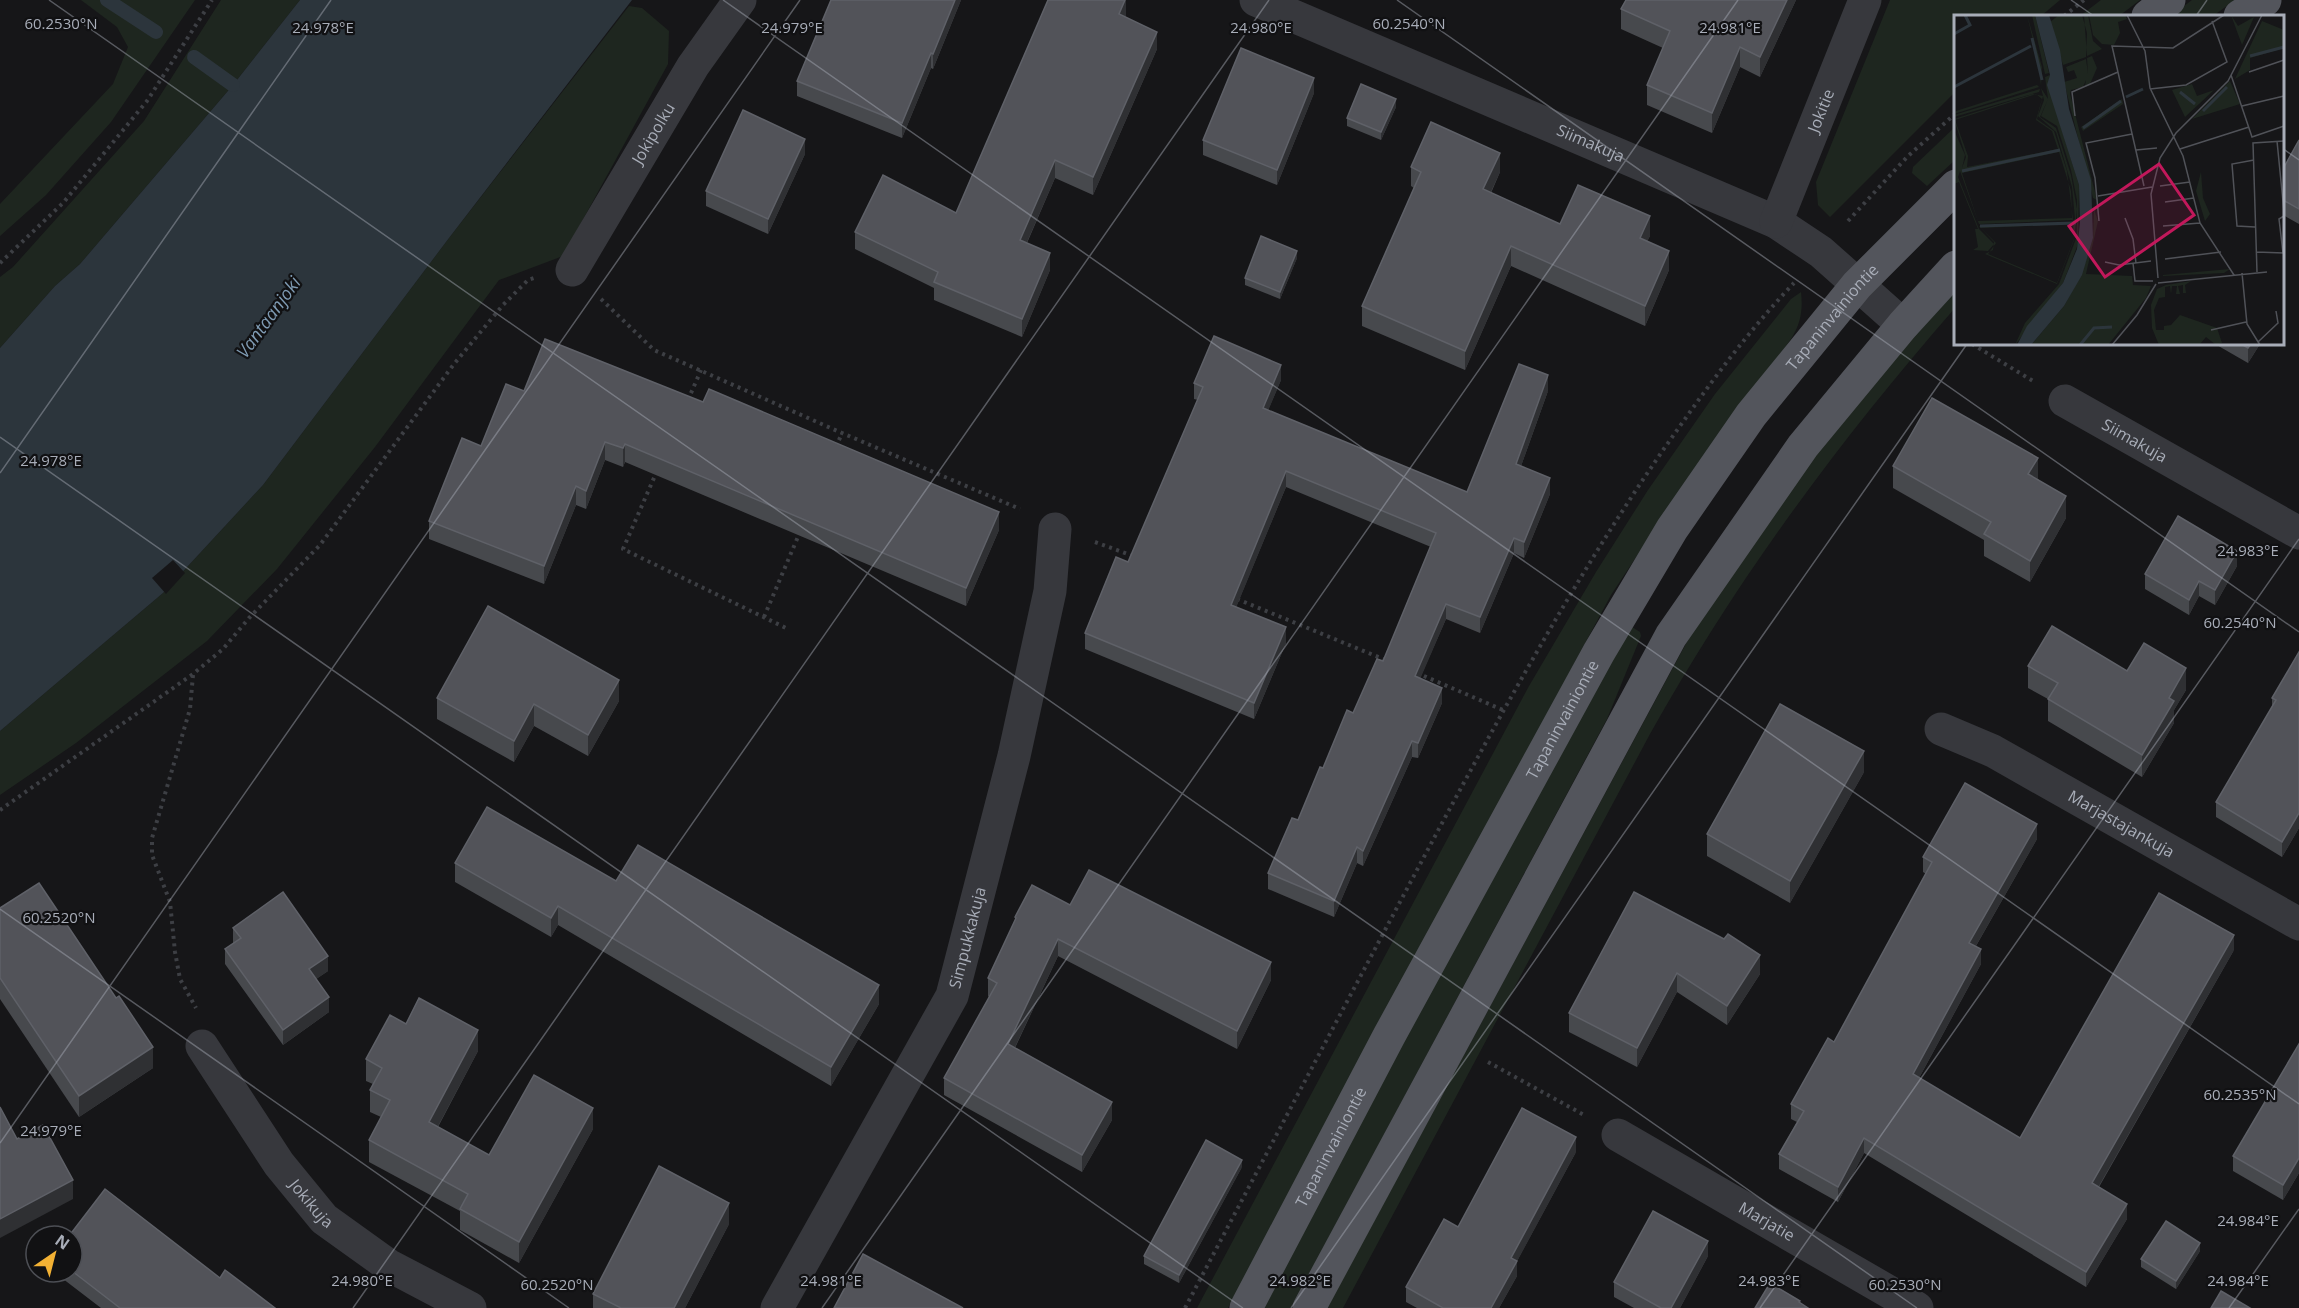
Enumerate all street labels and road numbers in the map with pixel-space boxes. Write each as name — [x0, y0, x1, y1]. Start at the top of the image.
street label: Jokitie — [1801, 86, 1839, 138]
street label: Jokipolku — [625, 98, 680, 170]
street label: Siimakuja — [1553, 119, 1628, 167]
street label: Tapaninvainiontie — [1781, 259, 1883, 375]
street label: Siimakuja — [2098, 413, 2171, 468]
street label: Tapaninvainiontie — [1521, 656, 1604, 783]
street label: Marjastajankuja — [2064, 785, 2179, 862]
street label: Simpukkakuja — [943, 884, 991, 991]
street label: Tapaninvainiontie — [1290, 1083, 1371, 1211]
street label: Jokikuja — [283, 1173, 338, 1233]
street label: Marjatie — [1735, 1196, 1799, 1246]

